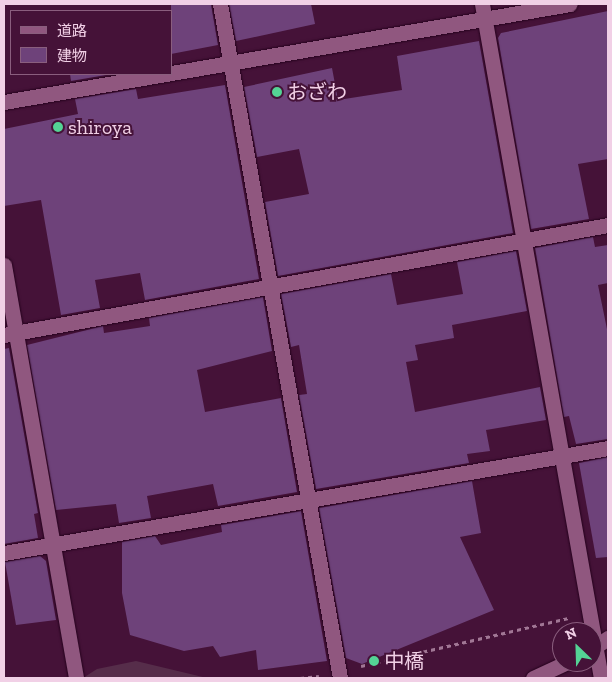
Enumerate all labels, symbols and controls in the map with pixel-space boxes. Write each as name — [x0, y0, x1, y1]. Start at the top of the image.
legend — [10, 10, 172, 75]
text: 道路 — [57, 22, 87, 40]
text: 建物 — [57, 47, 87, 65]
place label: おざわ — [287, 80, 347, 104]
marker: おざわ — [271, 86, 283, 98]
place label: shiroya — [68, 115, 132, 139]
marker: shiroya — [52, 121, 64, 133]
north arrow — [552, 622, 602, 672]
text: N — [563, 624, 579, 644]
place label: 中橋 — [384, 649, 424, 673]
marker: 中橋 — [368, 655, 380, 667]

